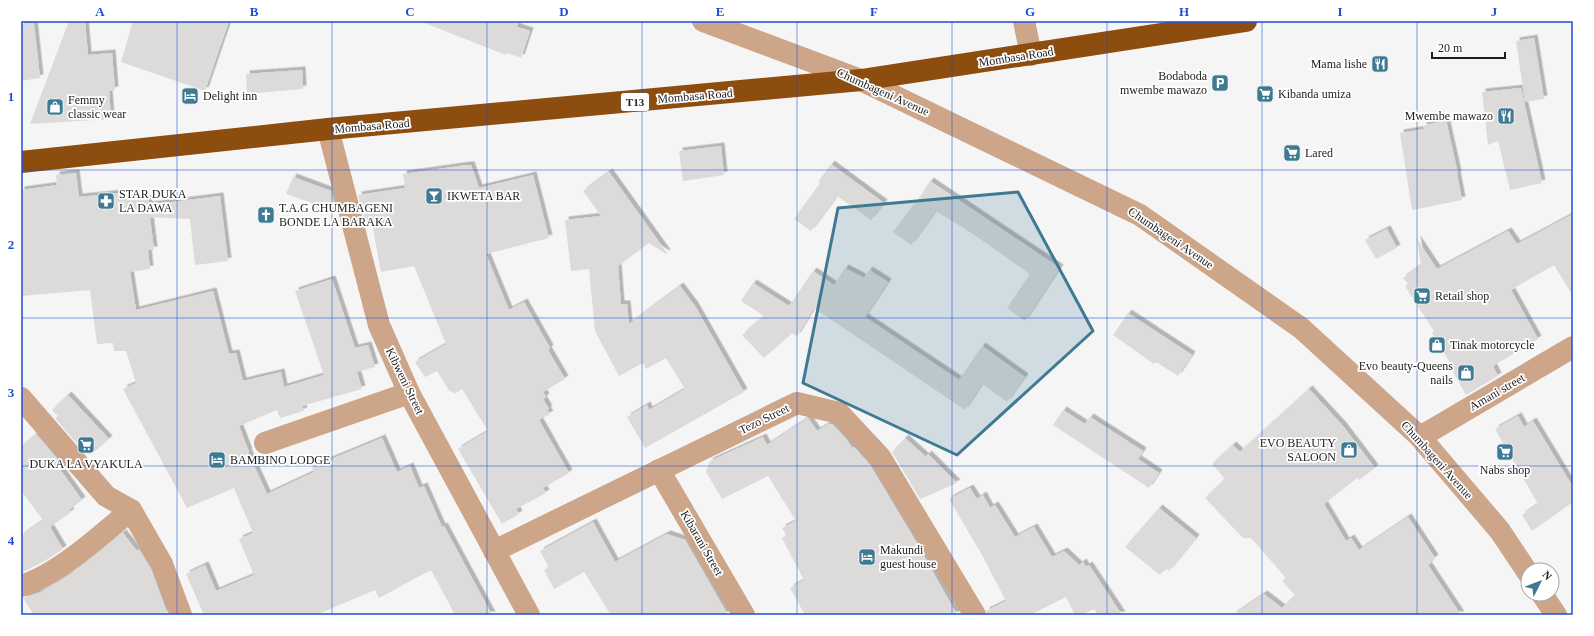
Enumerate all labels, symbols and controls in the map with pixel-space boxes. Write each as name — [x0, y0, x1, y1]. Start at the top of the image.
text: A — [95, 4, 105, 19]
text: B — [250, 4, 259, 19]
text: C — [405, 4, 415, 19]
text: D — [559, 4, 569, 19]
text: E — [716, 4, 724, 19]
text: F — [870, 4, 878, 19]
text: G — [1025, 4, 1035, 19]
text: H — [1179, 4, 1189, 19]
text: I — [1337, 4, 1343, 19]
text: J — [1491, 4, 1498, 19]
scale bar — [1432, 34, 1505, 60]
text: 20 m — [1438, 41, 1463, 55]
street label: Mombasa Road — [978, 44, 1054, 70]
restaurant icon: Mama lishe — [1370, 54, 1390, 74]
place label: Mama lishe — [1311, 57, 1367, 71]
street label: Chumbageni Avenue — [834, 65, 932, 119]
place label: Bodaboda mwembe mawazo — [1120, 69, 1208, 97]
parking icon: Bodaboda mwembe mawazo — [1210, 73, 1230, 93]
supermarket icon: Kibanda umiza — [1255, 84, 1275, 104]
hotel icon: Delight inn — [180, 86, 200, 106]
street label: Mombasa Road — [657, 86, 733, 106]
place label: Kibanda umiza — [1278, 87, 1352, 101]
text: 1 — [8, 89, 14, 104]
place label: Delight inn — [203, 89, 257, 103]
place label: Femmy classic wear — [68, 93, 126, 121]
road number: T13 — [621, 93, 649, 111]
shop icon: Femmy classic wear — [45, 97, 65, 117]
restaurant icon: Mwembe mawazo — [1496, 106, 1516, 126]
place label: Mwembe mawazo — [1405, 109, 1493, 123]
street label: Mombasa Road — [334, 116, 410, 136]
supermarket icon: Lared — [1282, 143, 1302, 163]
place label: Lared — [1305, 146, 1333, 160]
bar icon: IKWETA BAR — [424, 186, 444, 206]
place label: STAR DUKA LA DAWA — [119, 187, 187, 215]
place label: IKWETA BAR — [447, 189, 520, 203]
pharmacy icon: STAR DUKA LA DAWA — [96, 191, 116, 211]
place label: T.A.G CHUMBAGENI BONDE LA BARAKA — [279, 201, 393, 229]
street label: Chumbageni Avenue — [1126, 204, 1216, 272]
church icon: T.A.G CHUMBAGENI BONDE LA BARAKA — [256, 205, 276, 225]
text: 2 — [8, 237, 14, 252]
supermarket icon: Retail shop — [1412, 286, 1432, 306]
place label: Retail shop — [1435, 289, 1489, 303]
shop icon: Tinak motorcycle — [1427, 335, 1447, 355]
place label: Tinak motorcycle — [1450, 338, 1535, 352]
street label: Kibweni Street — [383, 345, 427, 417]
place label: Evo beauty-Queens nails — [1359, 359, 1453, 387]
shop icon: Evo beauty-Queens nails — [1456, 363, 1476, 383]
street label: Amani street — [1467, 370, 1528, 413]
text: 3 — [8, 385, 15, 400]
street label: Tezo Street — [737, 401, 792, 437]
street label: Chumbageni Avenue — [1398, 418, 1476, 502]
supermarket icon: DUKA LA VYAKULA — [76, 435, 96, 455]
place label: EVO BEAUTY SALOON — [1260, 436, 1336, 464]
shop icon: EVO BEAUTY SALOON — [1339, 440, 1359, 460]
supermarket icon: Nabs shop — [1495, 442, 1515, 462]
hotel icon: BAMBINO LODGE — [207, 450, 227, 470]
place label: BAMBINO LODGE — [230, 453, 330, 467]
place label: DUKA LA VYAKULA — [29, 457, 143, 471]
place label: Nabs shop — [1480, 463, 1530, 477]
street label: Kibarani Street — [678, 508, 727, 579]
text: 4 — [8, 533, 15, 548]
place label: Makundi guest house — [880, 543, 936, 571]
hotel icon: Makundi guest house — [857, 547, 877, 567]
north arrow — [1520, 562, 1560, 602]
text: N — [1540, 568, 1555, 582]

